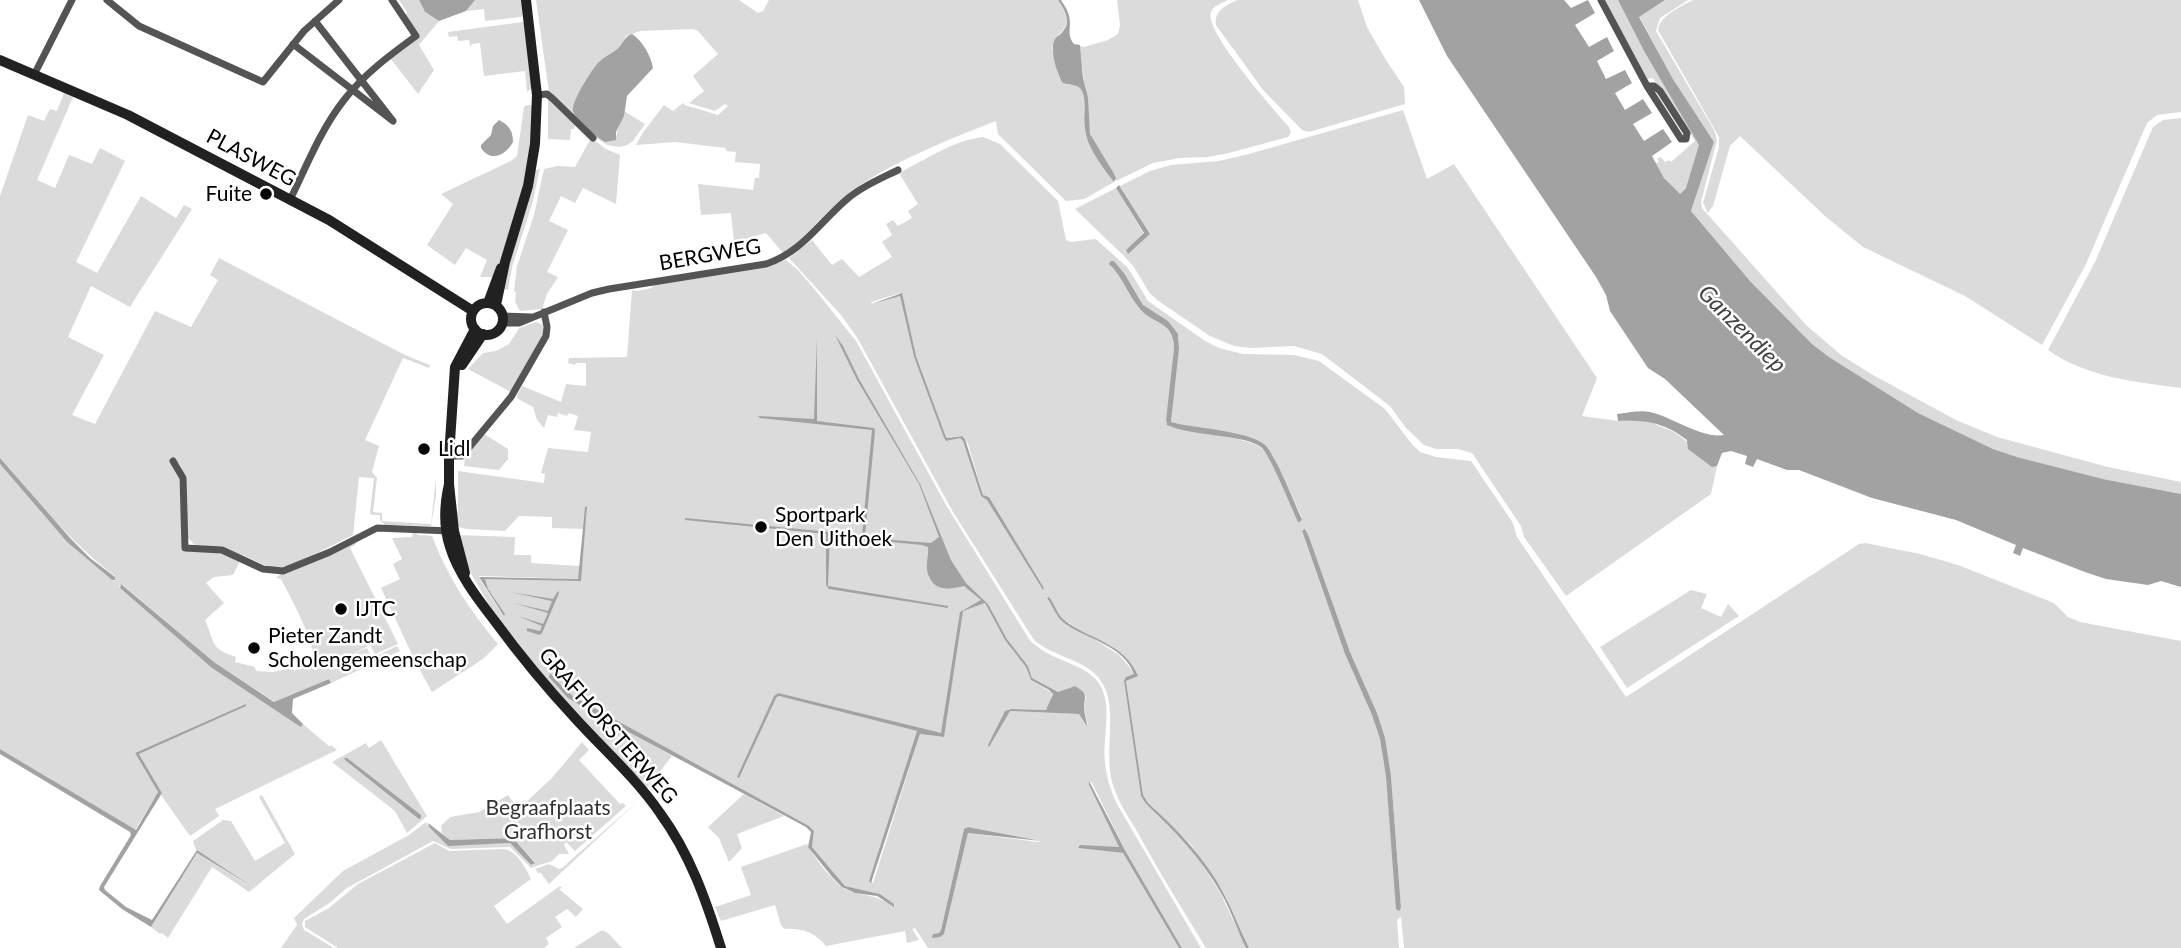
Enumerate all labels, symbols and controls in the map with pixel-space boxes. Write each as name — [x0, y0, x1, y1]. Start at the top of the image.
street label: PLASWEG — [202, 124, 300, 192]
place label: Fuite — [206, 181, 252, 207]
marker: Fuite — [258, 186, 274, 202]
street label: BERGWEG — [657, 234, 763, 276]
water label: Ganzendiep — [1692, 279, 1792, 379]
place label: Lidl — [438, 436, 471, 462]
marker: Lidl — [416, 441, 432, 457]
place label: Sportpark Den Uithoek — [775, 502, 892, 552]
marker: Sportpark Den Uithoek — [753, 519, 769, 535]
place label: IJTC — [355, 596, 396, 622]
marker: IJTC — [333, 601, 349, 617]
place label: Pieter Zandt Scholengemeenschap — [268, 623, 467, 673]
marker: Pieter Zandt Scholengemeenschap — [246, 640, 262, 656]
street label: GRAFHORSTERWEG — [533, 643, 683, 809]
park label: Begraafplaats Grafhorst — [485, 795, 611, 845]

